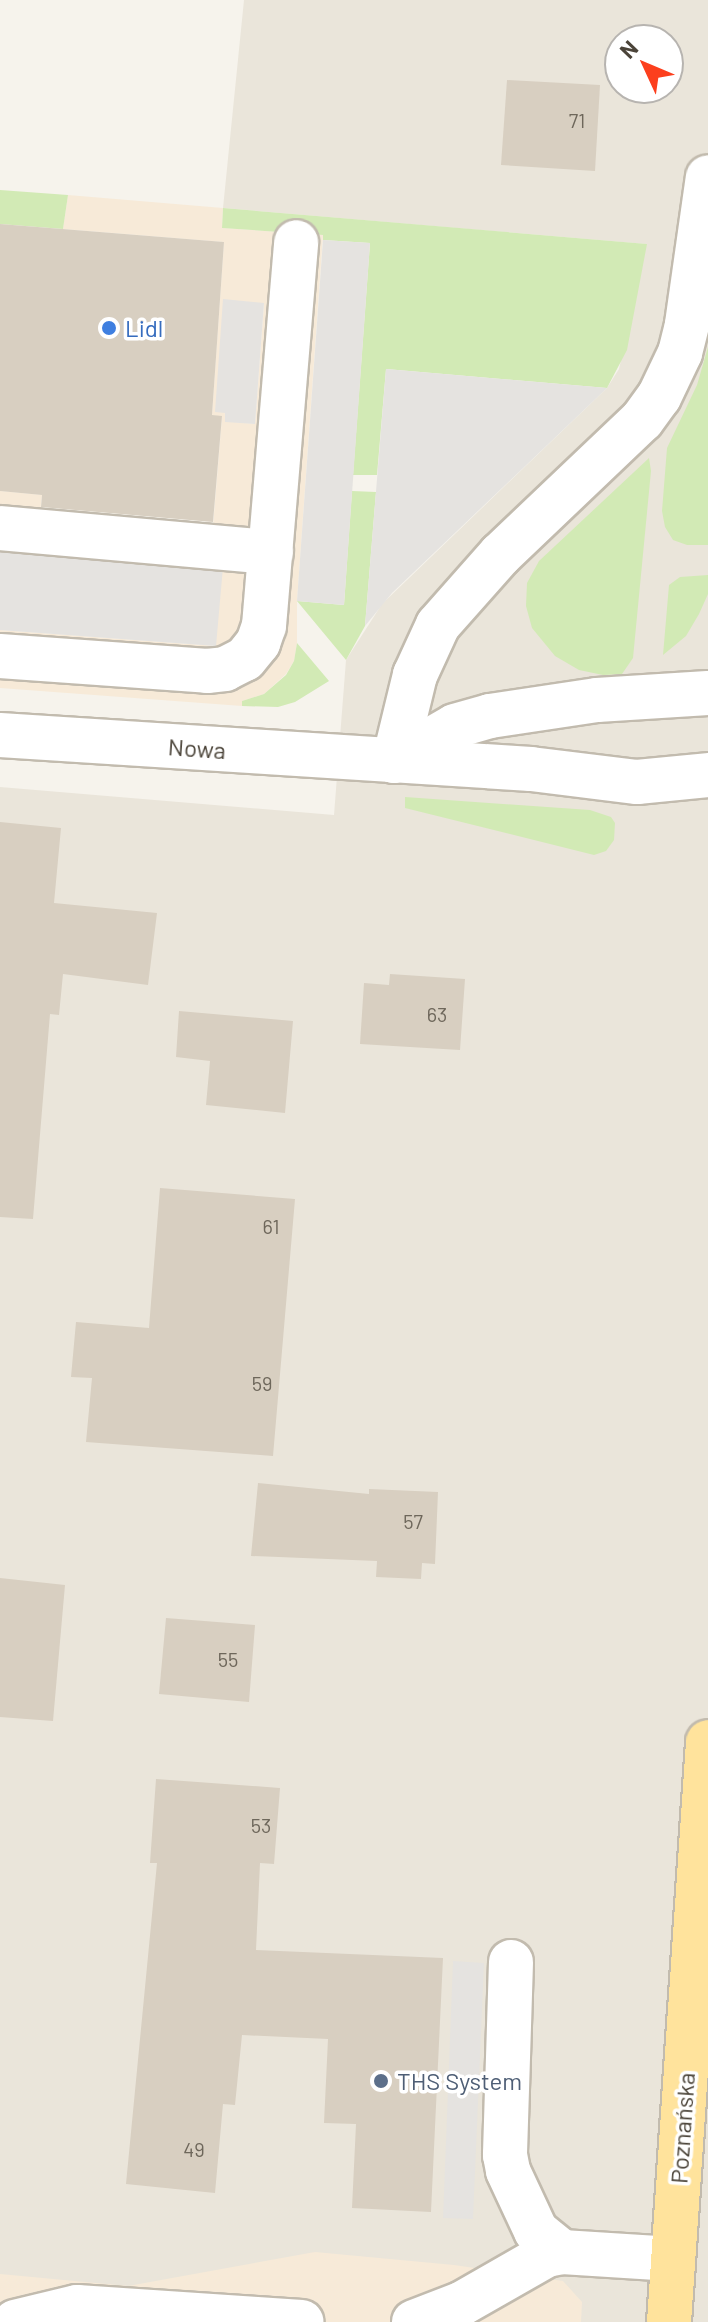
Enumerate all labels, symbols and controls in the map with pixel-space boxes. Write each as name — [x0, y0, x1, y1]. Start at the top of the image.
north arrow — [604, 24, 684, 104]
text: N — [614, 34, 643, 63]
house number: 71 — [569, 108, 585, 132]
place label: Lidl — [125, 314, 163, 342]
marker: Lidl — [100, 319, 118, 337]
street label: Nowa — [167, 732, 227, 764]
house number: 63 — [427, 1002, 447, 1026]
house number: 61 — [263, 1214, 279, 1238]
house number: 59 — [252, 1371, 272, 1395]
house number: 57 — [403, 1509, 423, 1533]
house number: 55 — [218, 1647, 238, 1671]
house number: 53 — [251, 1813, 271, 1837]
place label: THS System — [397, 2067, 522, 2095]
street label: Poznańska — [664, 2071, 700, 2185]
marker: THS System — [372, 2072, 390, 2090]
house number: 49 — [183, 2137, 205, 2161]

